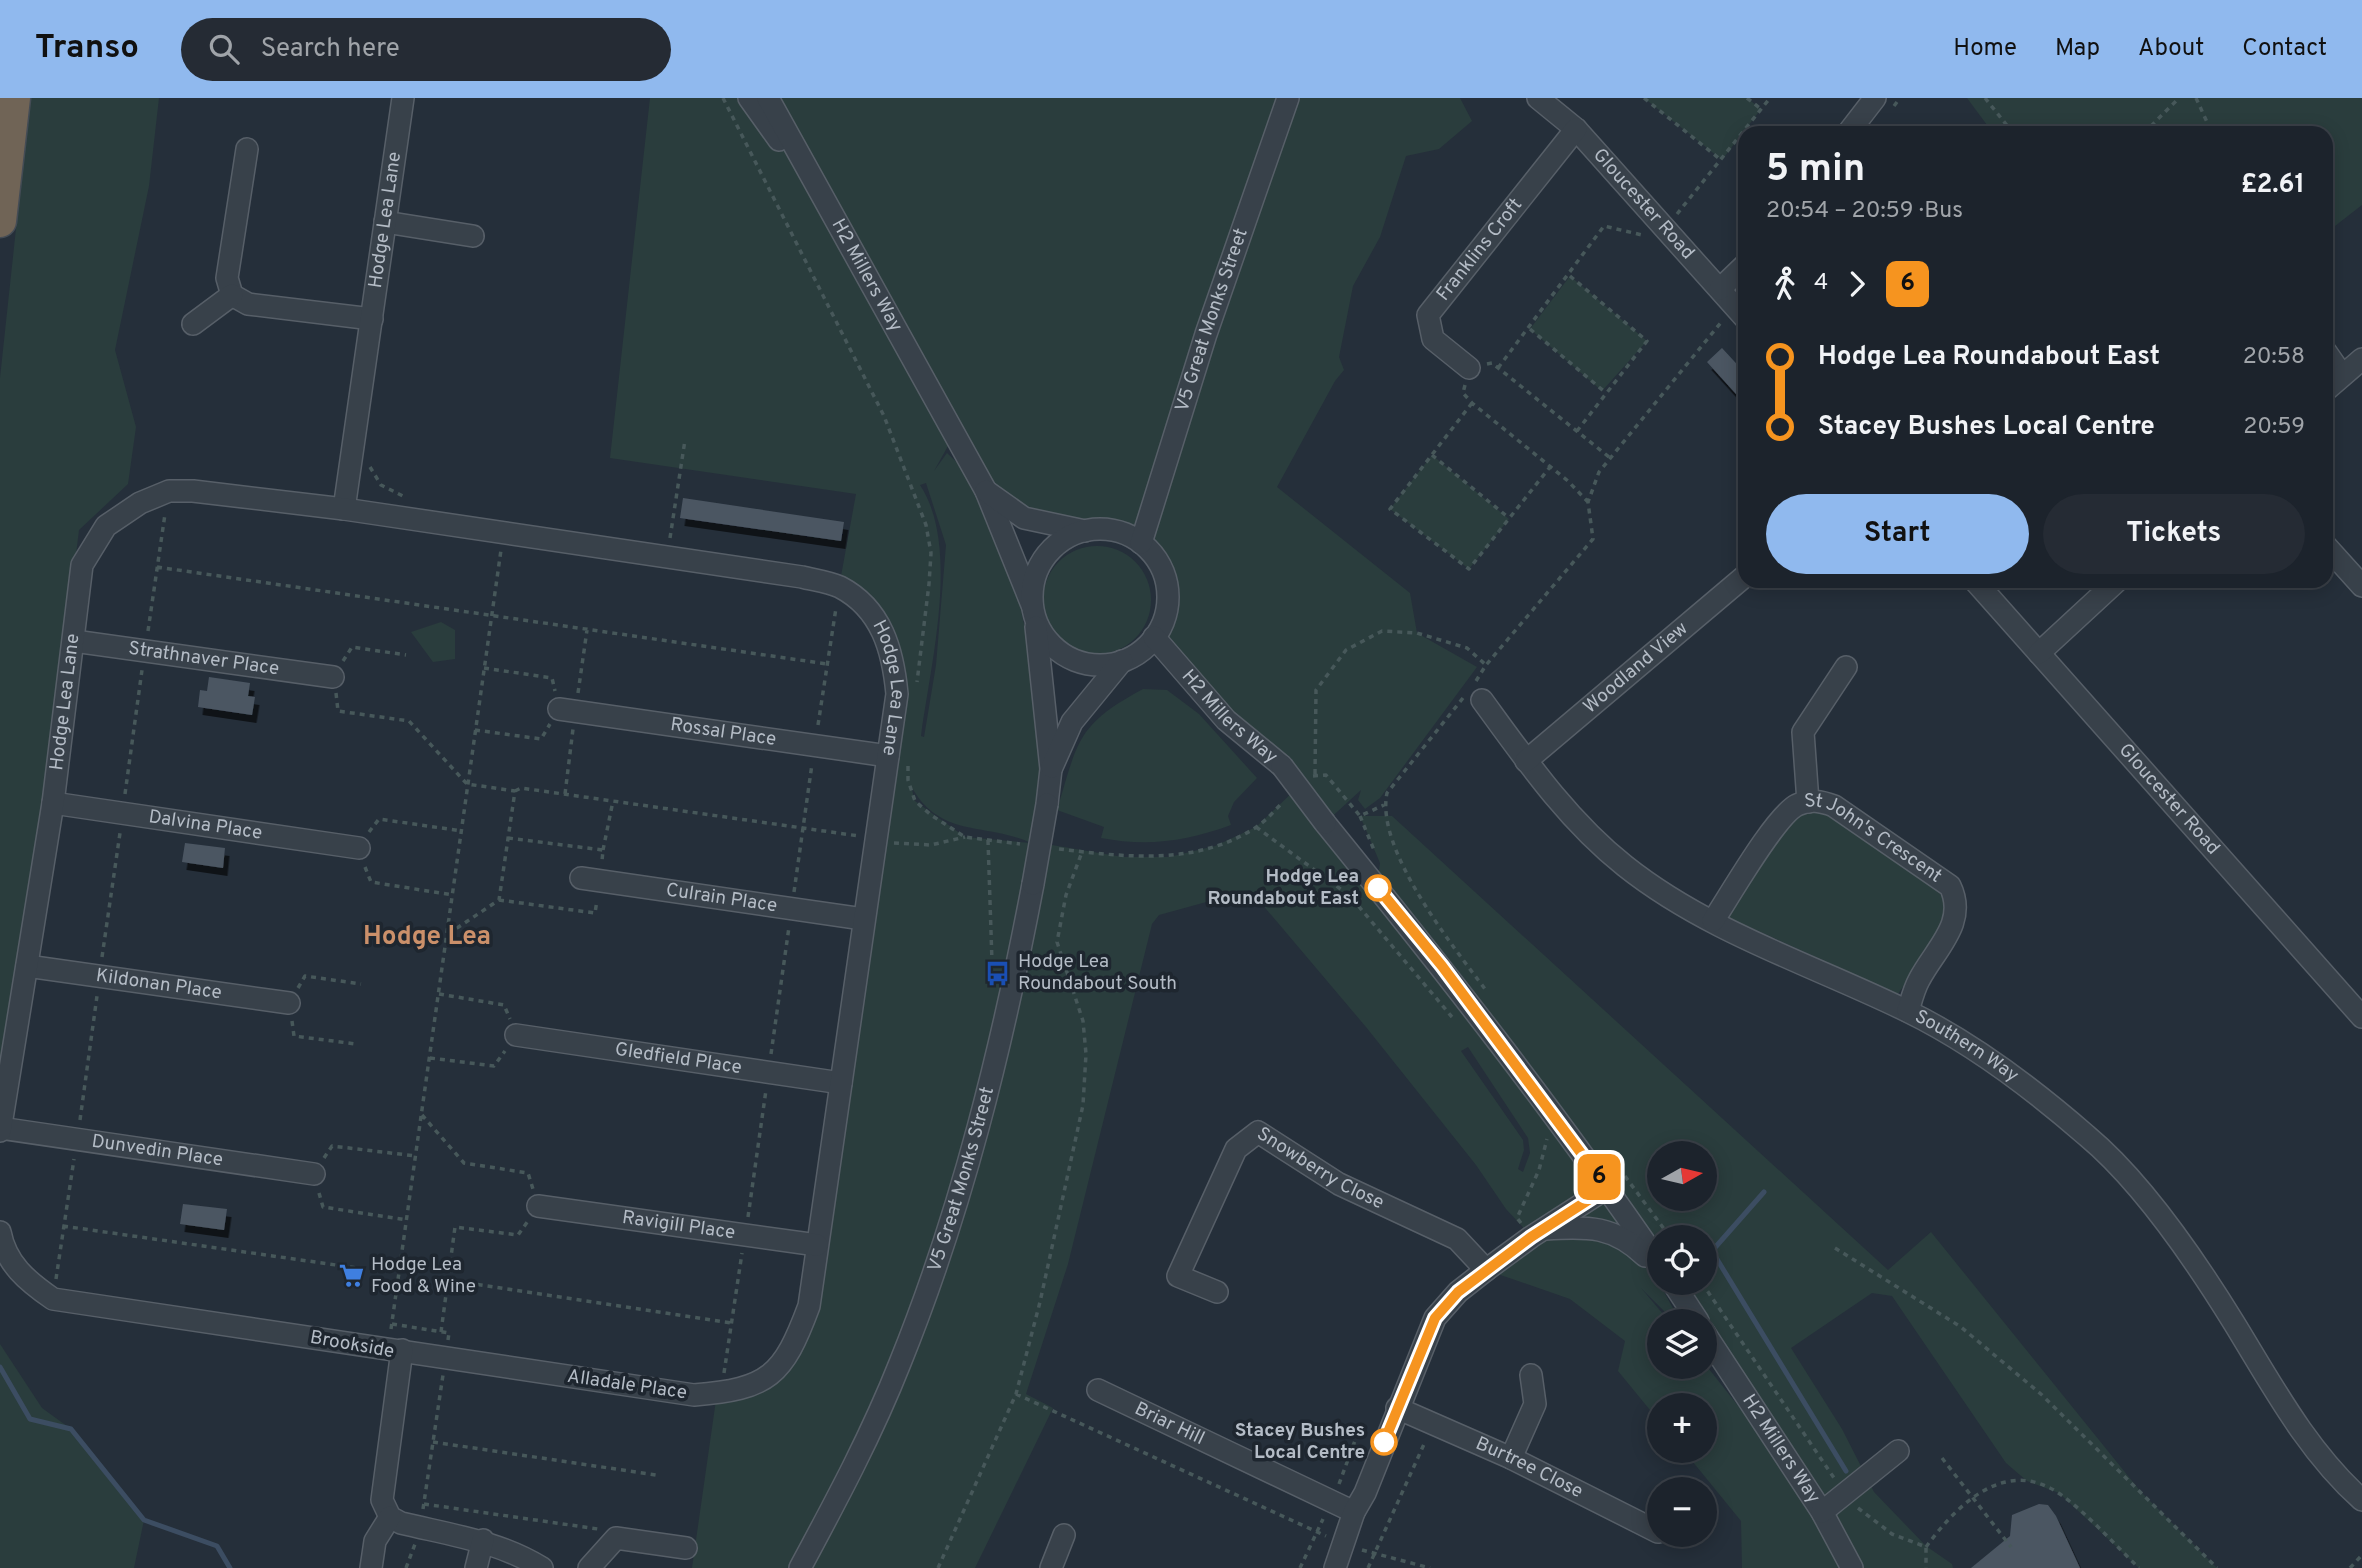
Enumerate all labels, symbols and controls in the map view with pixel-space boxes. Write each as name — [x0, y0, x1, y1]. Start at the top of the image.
search box — [181, 18, 671, 81]
text: Transo — [35, 28, 139, 70]
icon: search — [205, 30, 243, 68]
text: Search here — [261, 33, 400, 66]
text: Home — [1953, 34, 2017, 64]
text: Map — [2055, 34, 2100, 64]
text: About — [2138, 34, 2204, 64]
text: Contact — [2242, 34, 2327, 64]
street label: Gloucester Road — [1587, 144, 1699, 265]
text: 5 min — [1766, 146, 1865, 195]
street label: Hodge Lea Lane — [364, 150, 407, 290]
text: £2.61 — [2241, 169, 2305, 202]
street label: Franklins Croft — [1432, 194, 1528, 306]
text: 20:54 – 20:59 · Bus — [1766, 197, 1963, 226]
street label: H2 Millers Way — [825, 215, 907, 336]
street label: V5 Great Monks Street — [1171, 225, 1254, 415]
icon: walk — [1766, 265, 1804, 303]
icon: forward — [1838, 265, 1876, 303]
text: 4 — [1814, 269, 1828, 298]
text: 6 — [1900, 269, 1915, 299]
text: Hodge Lea Roundabout East — [1818, 341, 2160, 374]
text: 20:58 — [2243, 343, 2305, 372]
text: Stacey Bushes Local Centre — [1818, 411, 2155, 444]
text: 20:59 — [2243, 413, 2305, 442]
button: Start — [1766, 494, 2029, 574]
button: Tickets — [2043, 494, 2305, 574]
street label: Hodge Lea Lane — [867, 616, 910, 757]
street label: Woodland View — [1579, 617, 1693, 719]
street label: Hodge Lea Lane — [45, 632, 86, 772]
street label: Strathnaver Place — [127, 637, 281, 681]
street label: H2 Millers Way — [1176, 665, 1282, 769]
street label: Rossal Place — [669, 713, 778, 752]
street label: Gloucester Road — [2113, 739, 2225, 860]
street label: St John's Crescent — [1803, 789, 1946, 889]
street label: Dalvina Place — [147, 805, 264, 846]
place label: Hodge Lea Roundabout East — [1207, 865, 1359, 911]
marker: Hodge Lea Roundabout East — [1365, 875, 1391, 901]
street label: Culrain Place — [664, 878, 779, 918]
district label: Hodge Lea — [363, 921, 491, 954]
place label: Hodge Lea Roundabout South — [1018, 950, 1177, 996]
bus stop icon: Hodge Lea Roundabout South — [984, 959, 1012, 987]
street label: Kildonan Place — [94, 964, 223, 1005]
street label: Southern Way — [1911, 1005, 2023, 1088]
street label: Gledfield Place — [613, 1038, 743, 1080]
street label: V5 Great Monks Street — [923, 1084, 1000, 1275]
street label: Snowberry Close — [1252, 1122, 1388, 1215]
street label: Dunvedin Place — [90, 1130, 225, 1173]
north arrow — [1647, 1141, 1717, 1211]
map controls — [1647, 1141, 1717, 1547]
line badge: 6 — [1576, 1154, 1622, 1200]
text: 6 — [1592, 1162, 1606, 1192]
street label: Ravigill Place — [620, 1206, 737, 1245]
button: locate — [1647, 1225, 1717, 1295]
place label: Hodge Lea Food & Wine — [371, 1253, 476, 1299]
supermarket icon: Hodge Lea Food & Wine — [337, 1262, 365, 1290]
button: layers — [1647, 1309, 1717, 1379]
street label: Brookside — [308, 1326, 396, 1364]
street label: Alladale Place — [566, 1365, 688, 1405]
street label: H2 Millers Way — [1736, 1390, 1825, 1508]
button: + — [1647, 1393, 1717, 1463]
street label: Briar Hill — [1130, 1397, 1208, 1451]
place label: Stacey Bushes Local Centre — [1235, 1419, 1365, 1465]
marker: Stacey Bushes Local Centre — [1371, 1429, 1397, 1455]
street label: Burtree Close — [1472, 1432, 1587, 1504]
button: − — [1647, 1477, 1717, 1547]

